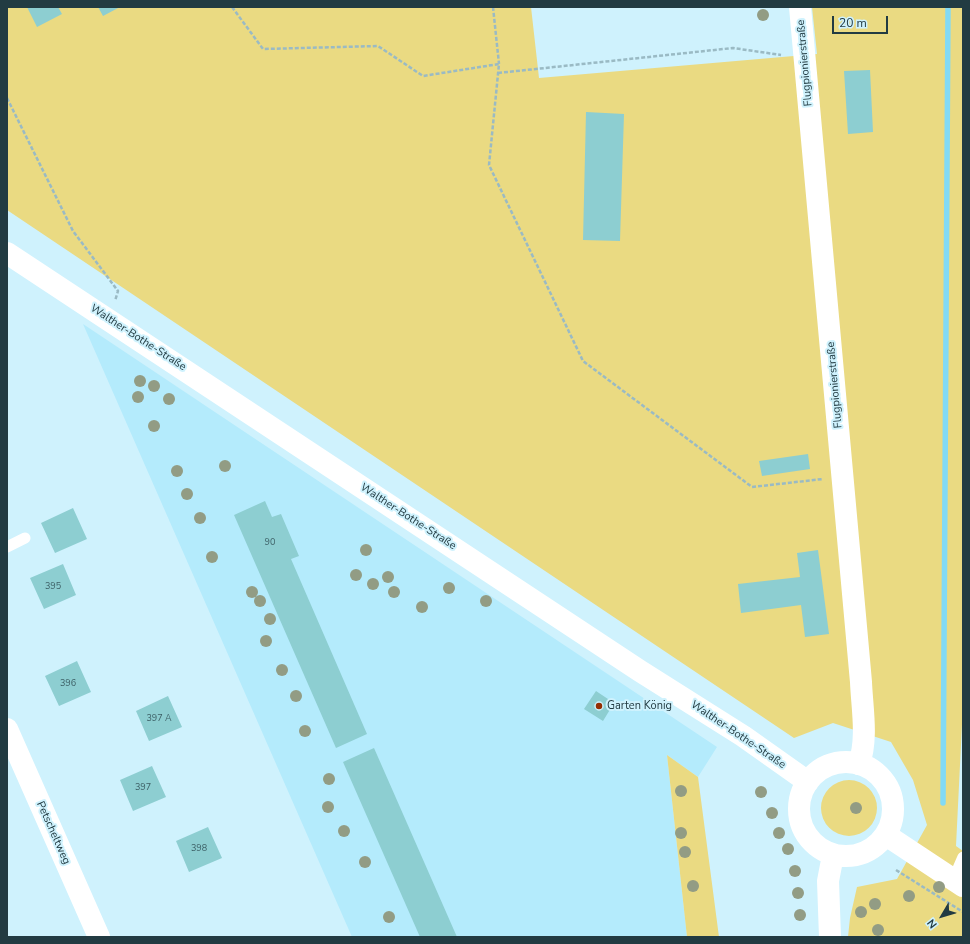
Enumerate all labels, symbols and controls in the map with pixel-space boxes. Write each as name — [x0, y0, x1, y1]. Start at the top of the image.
scale bar — [834, 8, 890, 34]
text: 20 m — [839, 15, 867, 31]
street label: Flugpionierstraße — [795, 19, 815, 107]
street label: Walther-Bothe-Straße — [88, 302, 188, 374]
street label: Flugpionierstraße — [825, 341, 845, 429]
street label: Walther-Bothe-Straße — [358, 481, 458, 553]
house number: 90 — [265, 538, 275, 548]
house number: 395 — [45, 582, 61, 592]
house number: 396 — [60, 679, 76, 689]
street label: Walther-Bothe-Straße — [688, 698, 788, 772]
place label: Garten König — [607, 699, 672, 713]
marker: Garten König — [594, 701, 604, 711]
house number: 397 A — [146, 714, 172, 724]
house number: 397 — [135, 783, 151, 793]
street label: Petscheltweg — [33, 800, 73, 866]
house number: 398 — [191, 844, 207, 854]
north arrow — [922, 896, 962, 936]
text: N — [924, 916, 941, 932]

